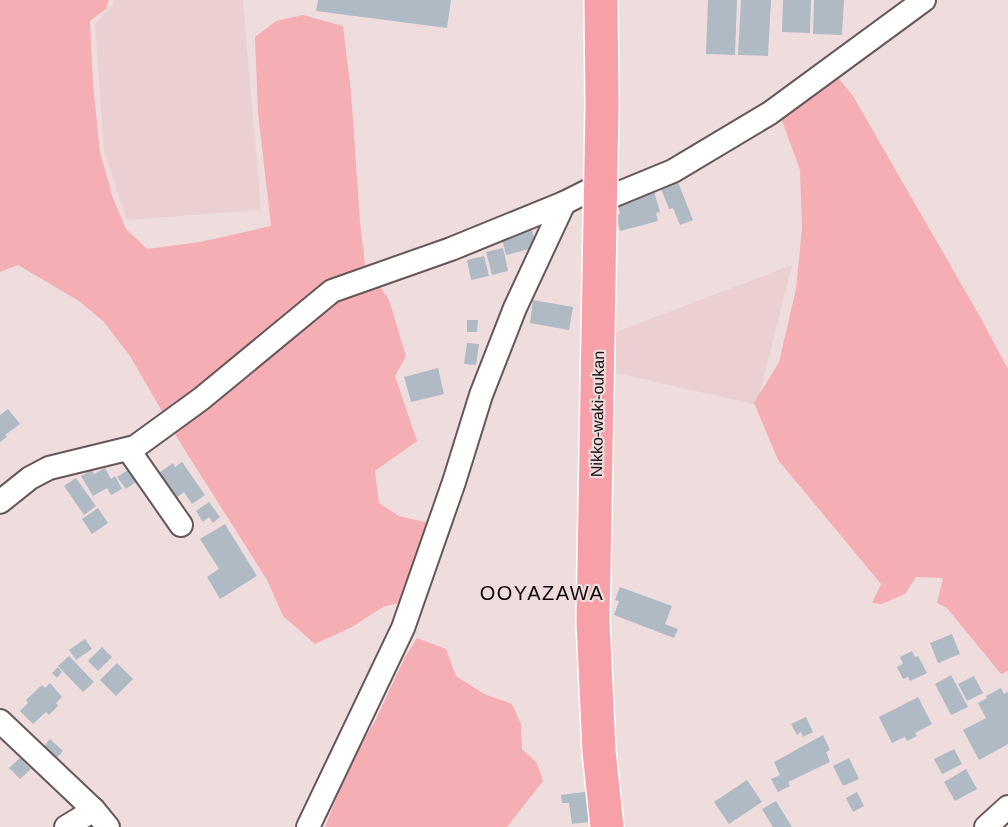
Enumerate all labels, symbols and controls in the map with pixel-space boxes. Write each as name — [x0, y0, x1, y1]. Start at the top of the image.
street label: Nikko-waki-oukan — [588, 351, 607, 477]
district label: OOYAZAWA — [480, 582, 604, 604]

